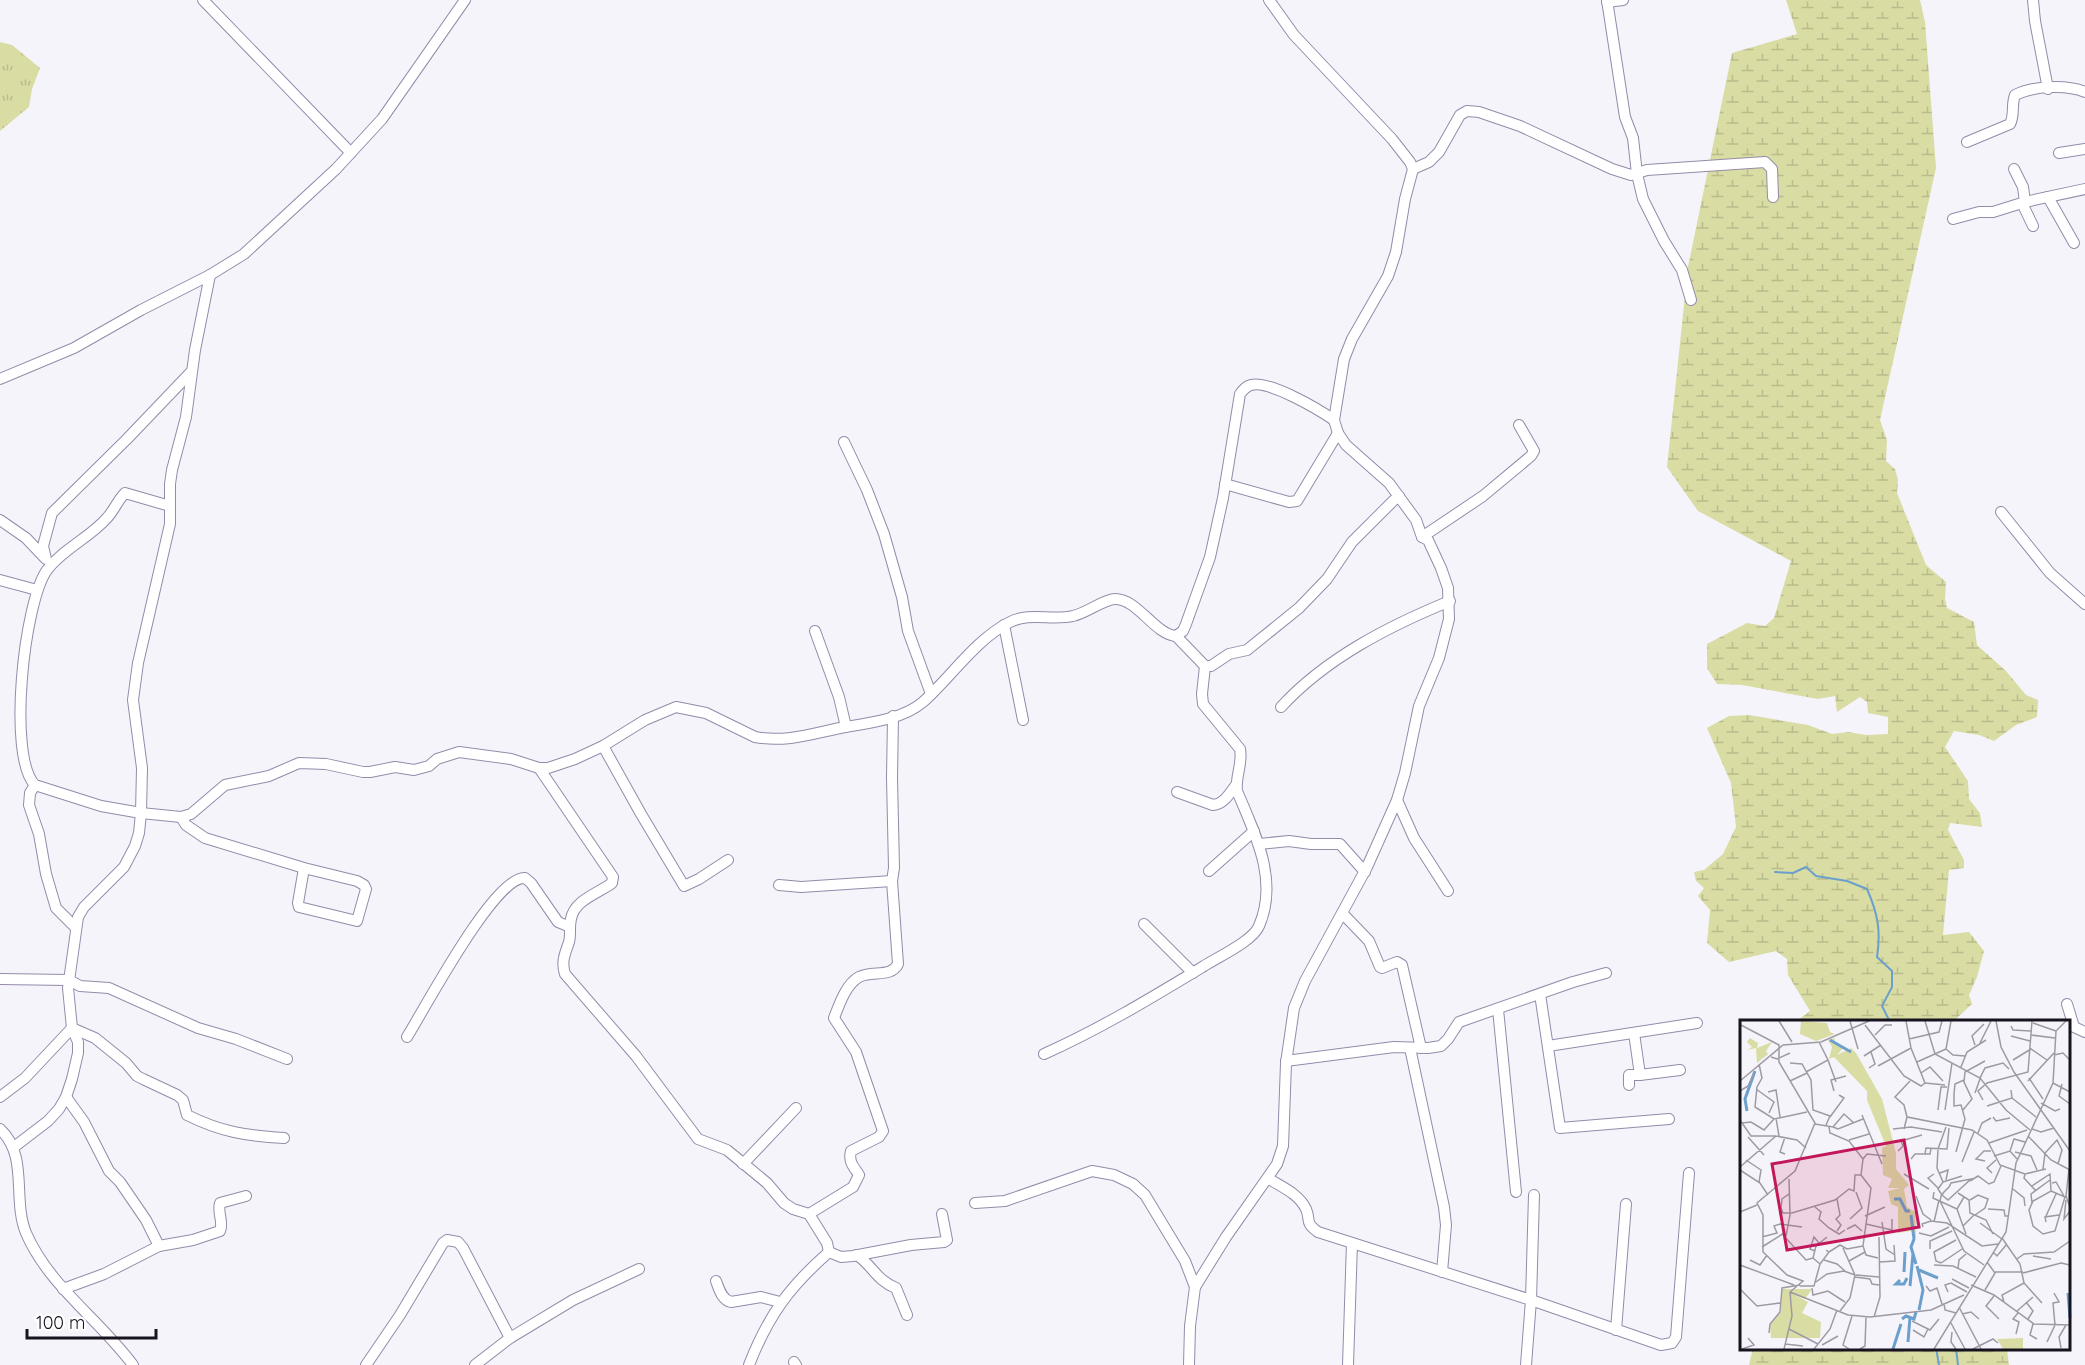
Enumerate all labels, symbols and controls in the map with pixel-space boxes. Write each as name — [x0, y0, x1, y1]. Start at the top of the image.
inset map — [1740, 1020, 2070, 1350]
scale bar — [27, 1302, 156, 1340]
text: 100 m — [36, 1311, 85, 1334]

